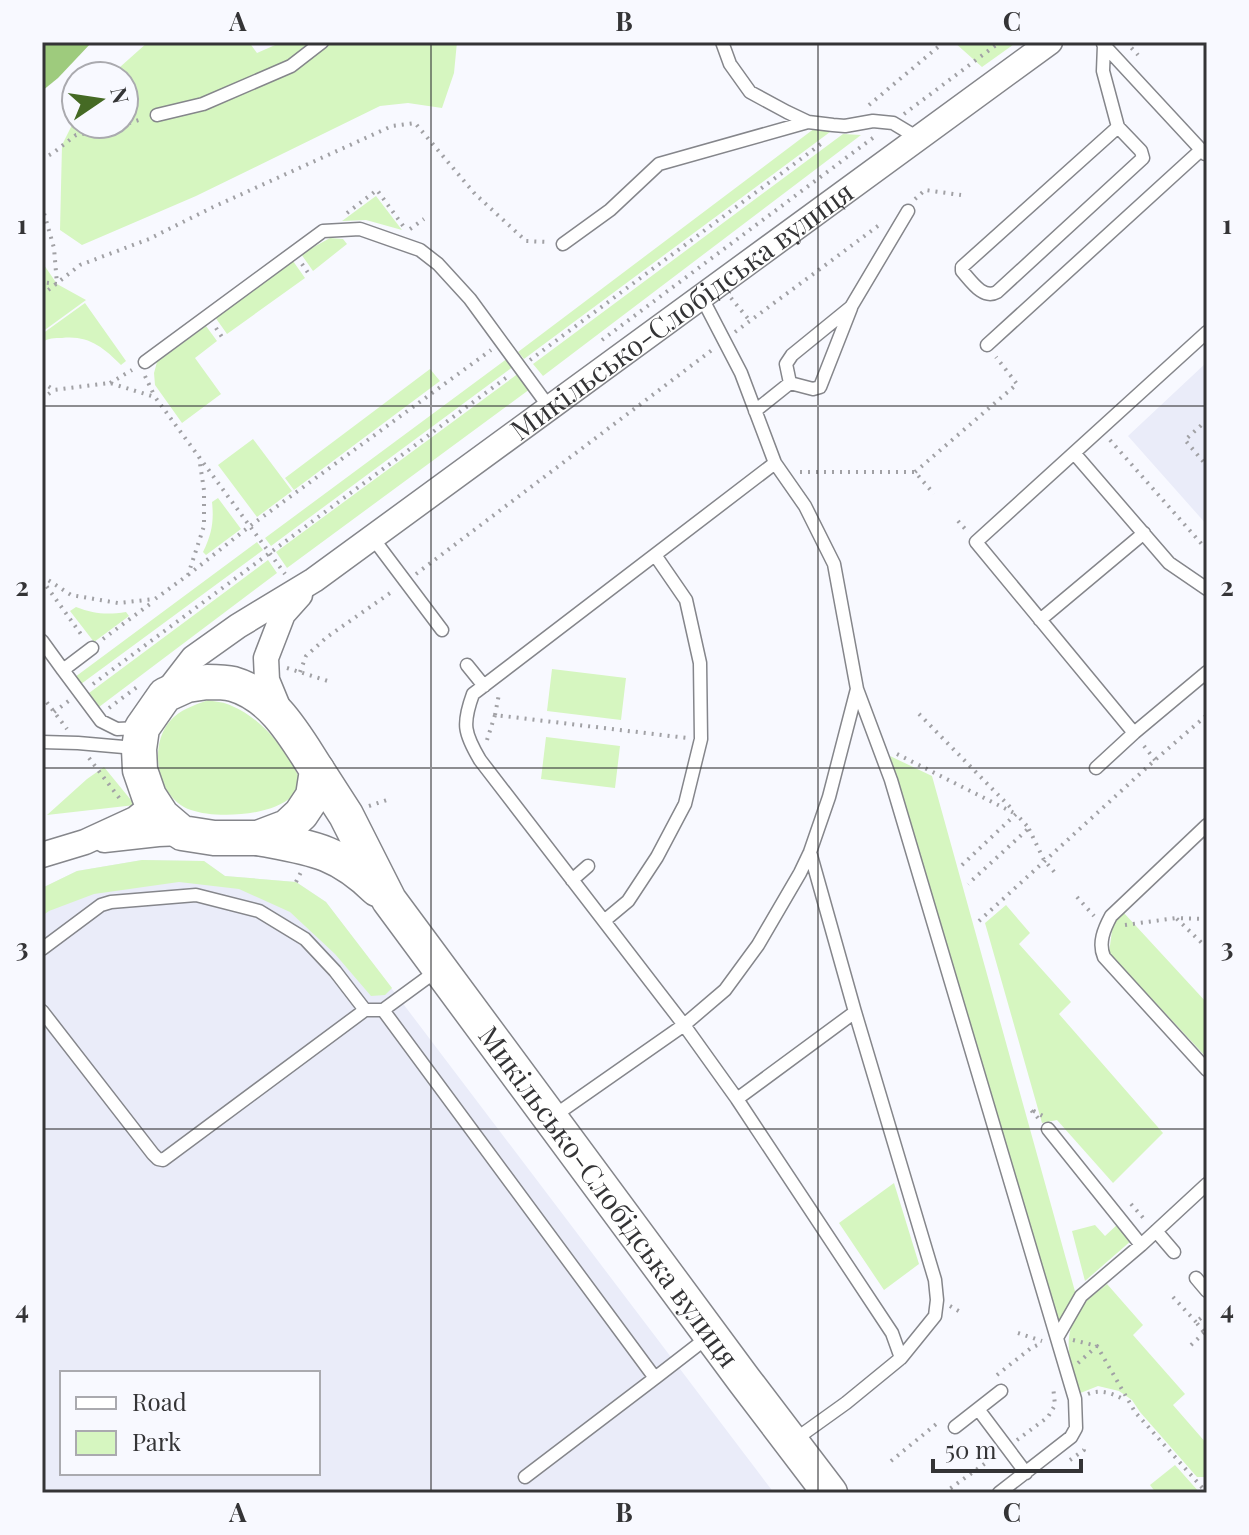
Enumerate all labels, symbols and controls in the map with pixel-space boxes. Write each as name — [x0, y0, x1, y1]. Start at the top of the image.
text: A — [228, 3, 247, 38]
text: B — [615, 3, 633, 38]
text: C — [1003, 3, 1021, 38]
north arrow — [60, 60, 140, 140]
text: N — [104, 84, 137, 106]
street label: Микільсько-Слобідська вулиця — [502, 172, 860, 447]
text: 1 — [17, 206, 27, 241]
text: 1 — [1222, 206, 1232, 241]
text: 2 — [15, 568, 29, 603]
text: 2 — [1220, 568, 1234, 603]
text: 3 — [16, 929, 28, 964]
text: 3 — [1221, 929, 1233, 964]
street label: Микільсько-Слобідська вулиця — [471, 1018, 748, 1374]
text: 4 — [15, 1291, 29, 1326]
text: 4 — [1220, 1291, 1234, 1326]
legend — [60, 1371, 320, 1475]
text: Road — [132, 1385, 187, 1417]
scale bar — [933, 1423, 1081, 1473]
text: Park — [132, 1425, 182, 1457]
text: 50 m — [945, 1433, 997, 1465]
text: A — [228, 1494, 247, 1529]
text: B — [615, 1494, 633, 1529]
text: C — [1003, 1494, 1021, 1529]

